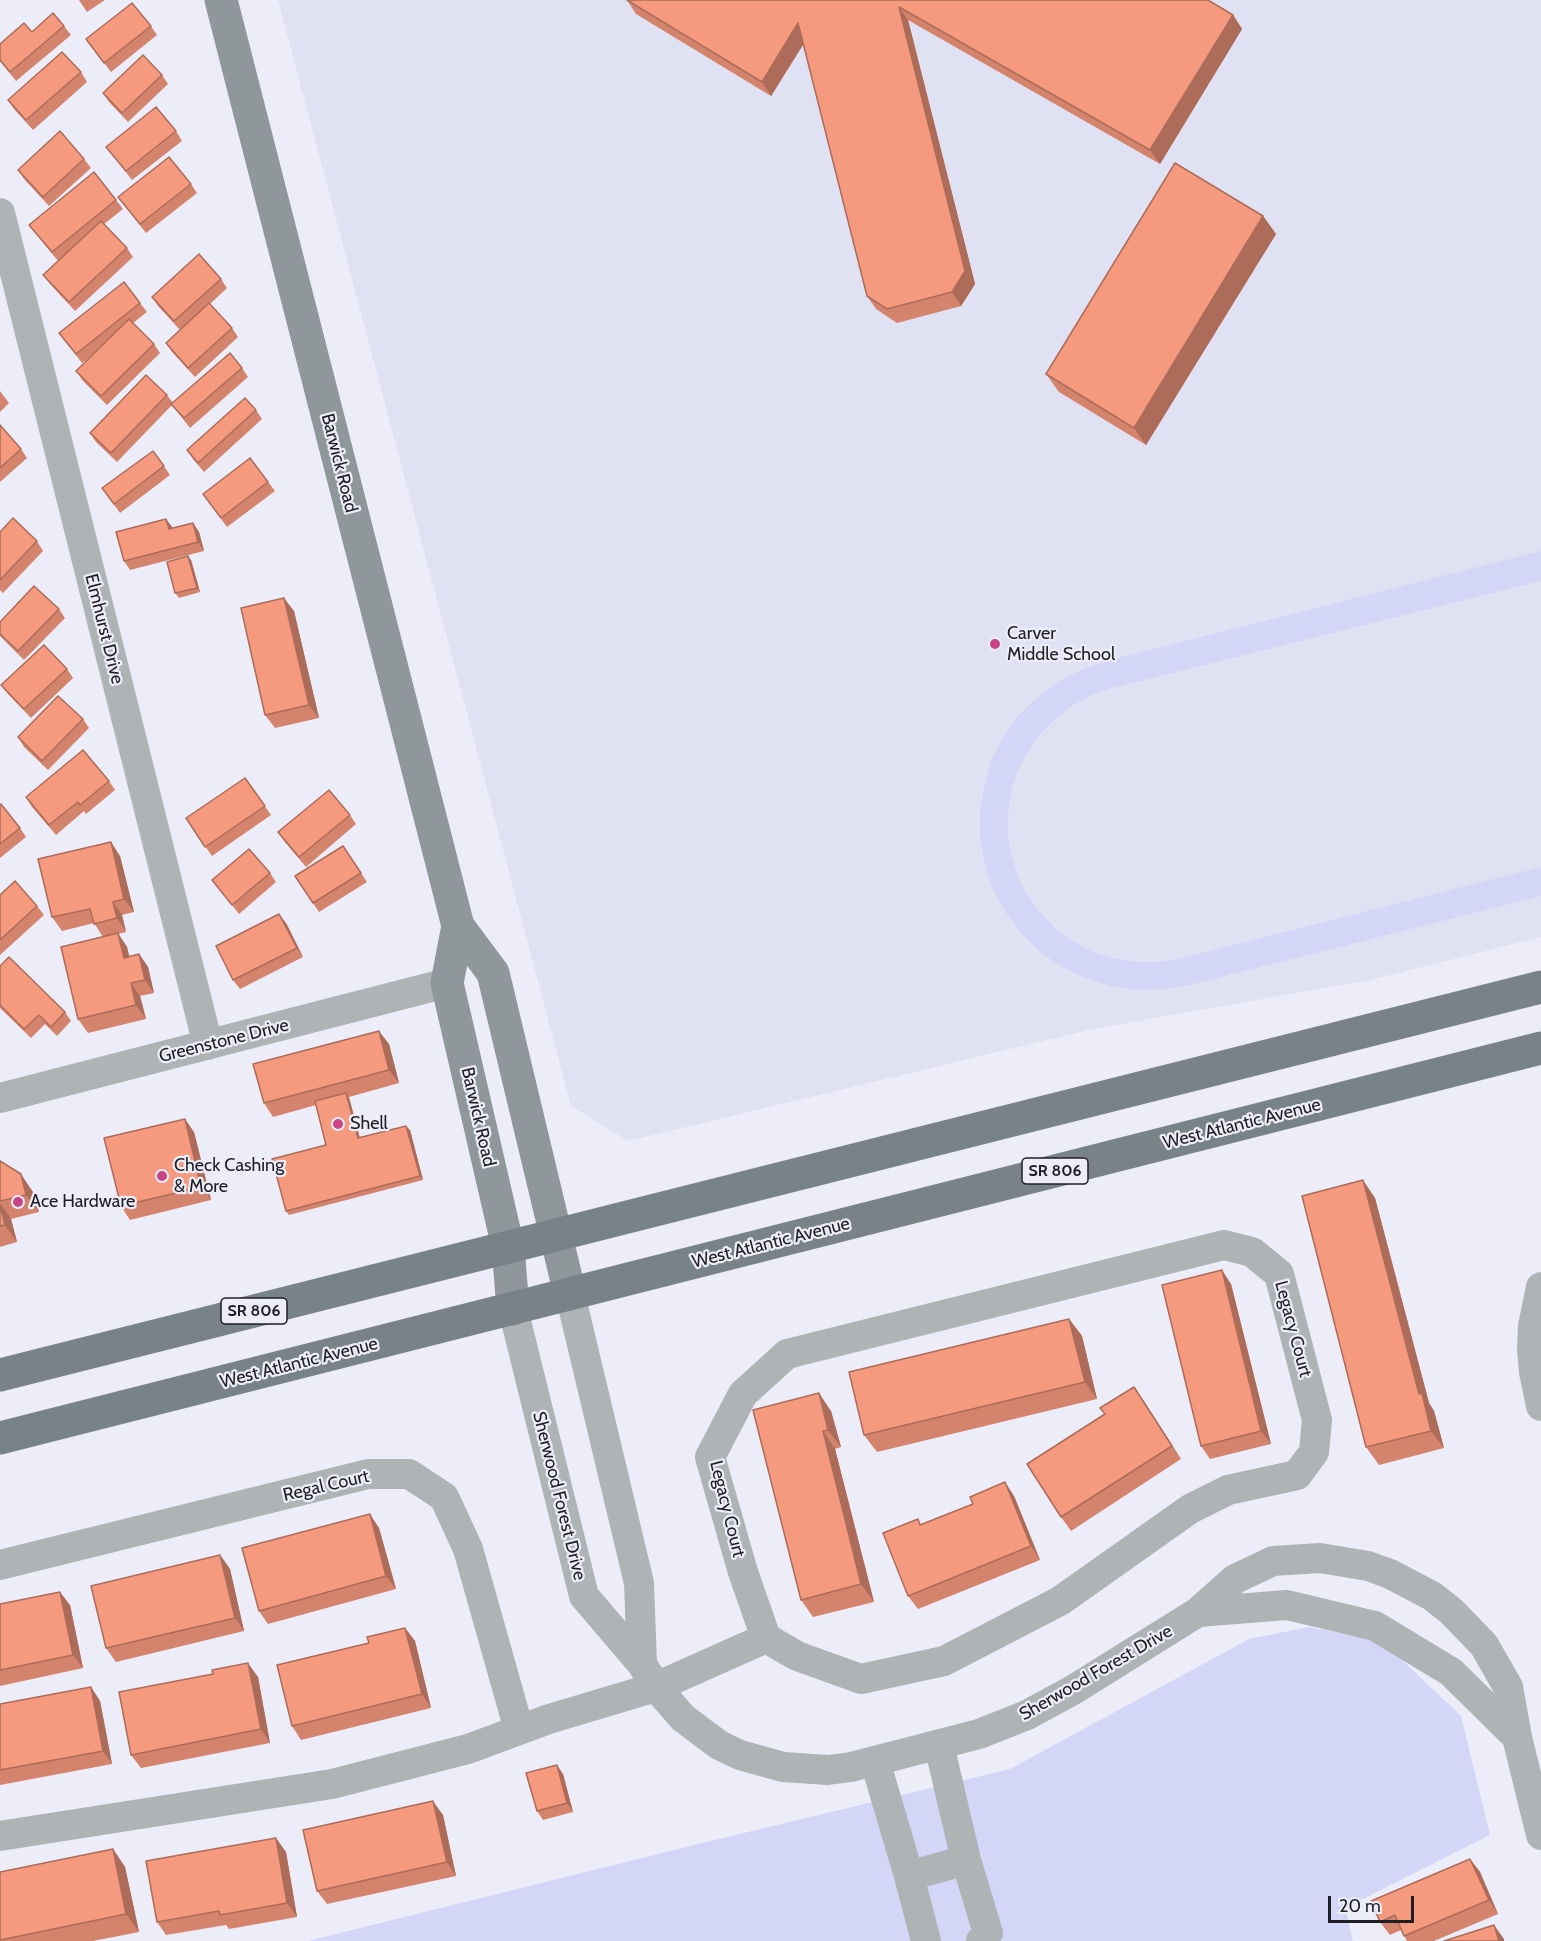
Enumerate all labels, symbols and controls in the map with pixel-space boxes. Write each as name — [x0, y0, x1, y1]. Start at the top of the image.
street label: Barwick Road — [316, 411, 362, 515]
street label: Elmhurst Drive — [80, 572, 128, 686]
place label: Carver Middle School — [1007, 623, 1115, 666]
marker: Carver Middle School — [988, 637, 1002, 651]
street label: Greenstone Drive — [157, 1014, 291, 1068]
street label: Barwick Road — [456, 1065, 500, 1169]
street label: West Atlantic Avenue — [1161, 1094, 1323, 1154]
place label: Shell — [350, 1113, 388, 1135]
marker: Shell — [331, 1117, 345, 1131]
place label: Check Cashing & More — [174, 1155, 284, 1198]
road number: SR 806 — [1022, 1158, 1088, 1184]
marker: Check Cashing & More — [155, 1169, 169, 1183]
place label: Ace Hardware — [30, 1191, 135, 1213]
marker: Ace Hardware — [11, 1195, 25, 1209]
street label: West Atlantic Avenue — [690, 1213, 852, 1273]
street label: Legacy Court — [1270, 1278, 1316, 1380]
road number: SR 806 — [221, 1298, 287, 1324]
street label: West Atlantic Avenue — [218, 1333, 380, 1393]
street label: Sherwood Forest Drive — [528, 1409, 590, 1583]
street label: Legacy Court — [705, 1458, 749, 1560]
street label: Regal Court — [281, 1466, 371, 1506]
street label: Sherwood Forest Drive — [1016, 1620, 1176, 1726]
scale bar — [1331, 1884, 1416, 1922]
text: 20 m — [1339, 1895, 1381, 1917]

